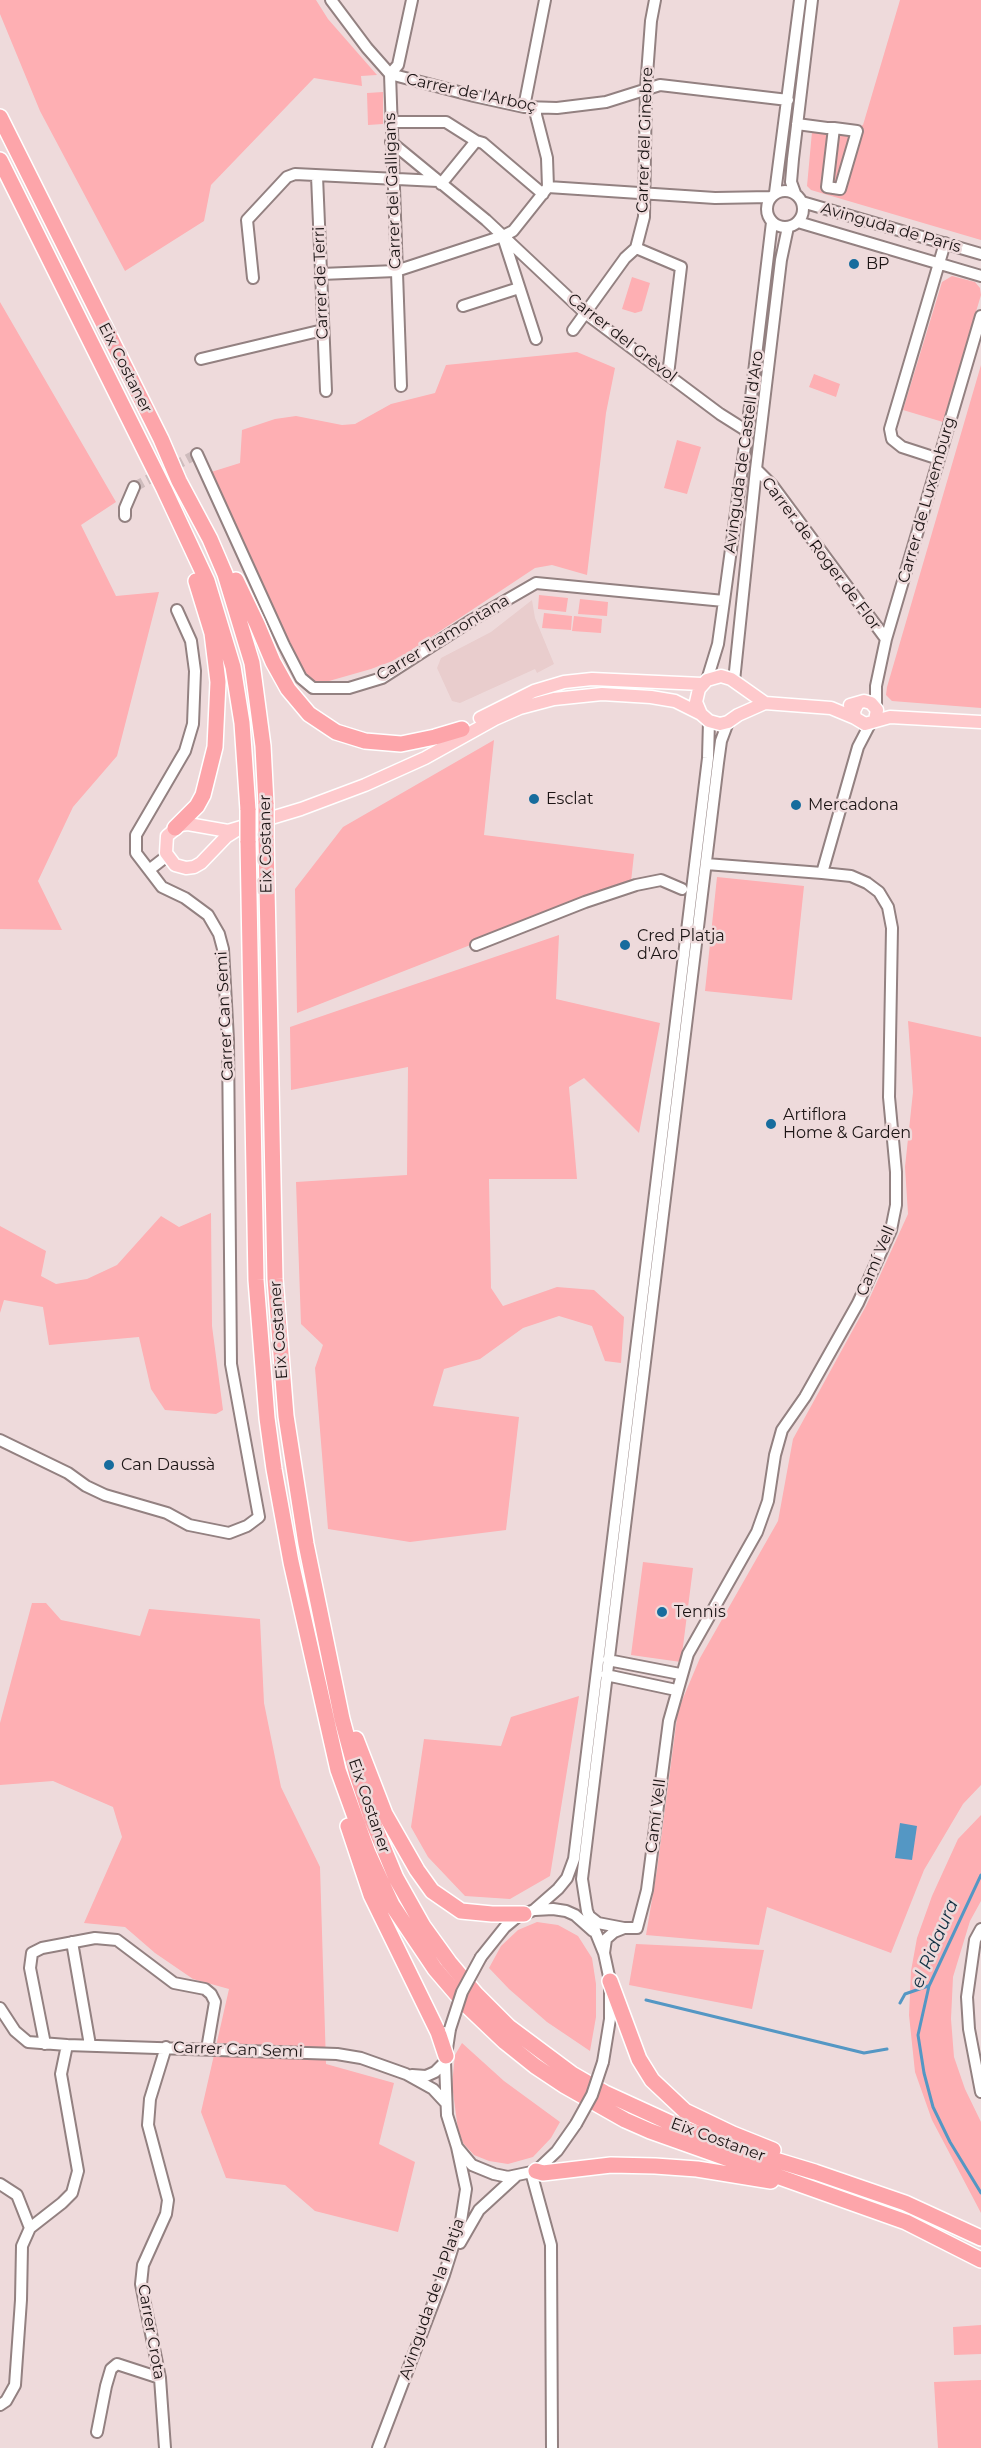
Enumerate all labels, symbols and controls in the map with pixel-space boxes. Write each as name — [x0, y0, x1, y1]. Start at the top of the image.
street label: Carrer del Ginebre — [633, 67, 657, 213]
street label: Carrer de l'Arboç — [404, 70, 538, 116]
street label: Carrer del Galligans — [381, 113, 405, 269]
street label: Avinguda de París — [819, 199, 963, 257]
street label: Carrer de Terri — [309, 226, 333, 340]
place label: BP — [866, 254, 890, 274]
marker: BP — [847, 257, 861, 271]
street label: Carrer del Grèvol — [564, 289, 680, 387]
street label: Eix Costaner — [94, 320, 156, 416]
street label: Avinguda de Castell d'Aro — [720, 350, 768, 554]
street label: Carrer de Luxemburg — [894, 415, 960, 585]
street label: Carrer de Roger de Flor — [757, 474, 885, 634]
street label: Carrer Tramontana — [373, 591, 513, 685]
place label: Esclat — [546, 789, 594, 809]
marker: Esclat — [527, 792, 541, 806]
street label: Eix Costaner — [256, 794, 276, 894]
place label: Mercadona — [808, 795, 899, 815]
marker: Mercadona — [789, 798, 803, 812]
place label: Cred Platja d'Aro — [637, 926, 725, 964]
marker: Cred Platja d'Aro — [618, 938, 632, 952]
street label: Carrer Can Semi — [212, 951, 238, 1081]
place label: Artiflora Home & Garden — [783, 1105, 911, 1143]
marker: Artiflora Home & Garden — [764, 1117, 778, 1131]
street label: Camí Vell — [853, 1223, 899, 1299]
street label: Eix Costaner — [266, 1280, 292, 1380]
place label: Can Daussà — [121, 1455, 215, 1475]
marker: Can Daussà — [102, 1458, 116, 1472]
place label: Tennis — [674, 1602, 726, 1622]
marker: Tennis — [655, 1605, 669, 1619]
street label: Eix Costaner — [344, 1756, 394, 1856]
street label: Camí Vell — [642, 1778, 670, 1854]
water label: el Ridaura — [907, 1897, 963, 1991]
street label: Carrer Can Semi — [173, 2038, 303, 2062]
street label: Eix Costaner — [668, 2114, 768, 2166]
street label: Avinguda de la Platja — [395, 2216, 469, 2382]
street label: Carrer Crota — [133, 2283, 169, 2381]

